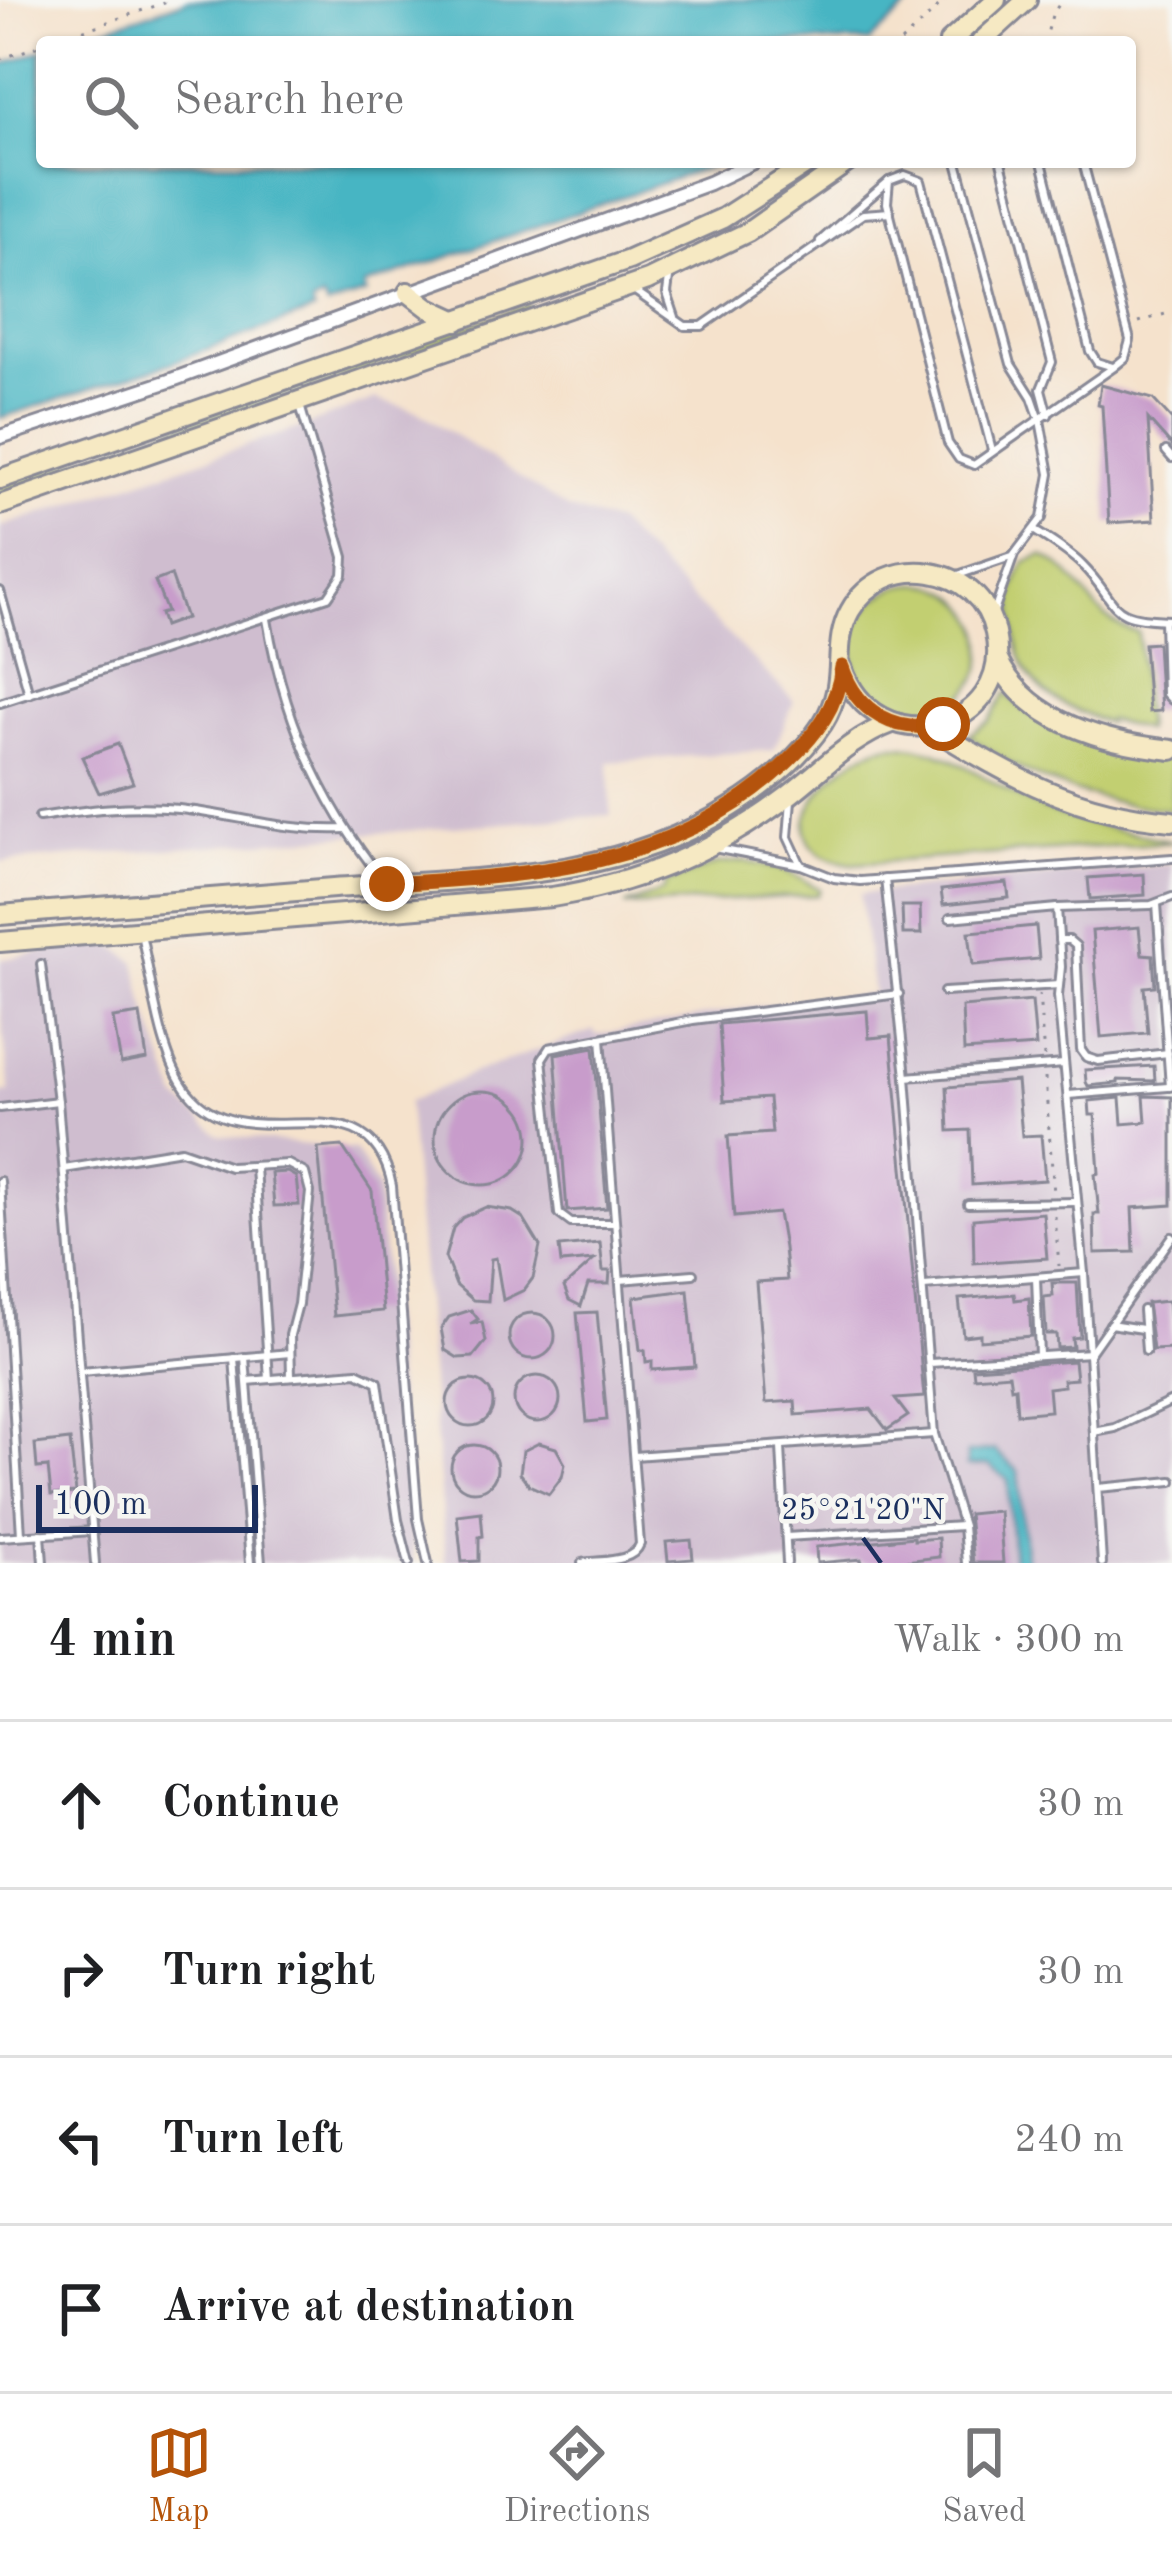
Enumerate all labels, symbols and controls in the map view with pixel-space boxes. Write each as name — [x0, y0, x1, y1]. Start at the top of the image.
search box — [36, 36, 1136, 168]
icon: search — [78, 69, 144, 135]
text: Search here — [174, 79, 404, 124]
route start — [916, 697, 970, 751]
route end — [360, 857, 414, 911]
scale bar — [36, 1479, 258, 1532]
text: 100 m — [54, 1489, 147, 1522]
text: 25°21'20"N — [781, 1496, 945, 1526]
text: 4 min — [48, 1616, 176, 1667]
text: Walk · 300 m — [893, 1621, 1124, 1660]
icon: ahead — [48, 1772, 114, 1838]
text: Continue — [162, 1782, 340, 1827]
text: 30 m — [1037, 1785, 1124, 1824]
icon: right — [48, 1940, 114, 2006]
text: Turn right — [162, 1950, 375, 1995]
text: 30 m — [1037, 1953, 1124, 1992]
icon: left — [48, 2108, 114, 2174]
text: Turn left — [162, 2118, 343, 2163]
text: 240 m — [1014, 2121, 1124, 2160]
icon: arrive — [48, 2276, 114, 2342]
text: Arrive at destination — [162, 2286, 575, 2331]
tab: Map — [146, 2420, 212, 2533]
tab: Directions — [504, 2420, 650, 2533]
tab: Saved — [942, 2420, 1026, 2533]

